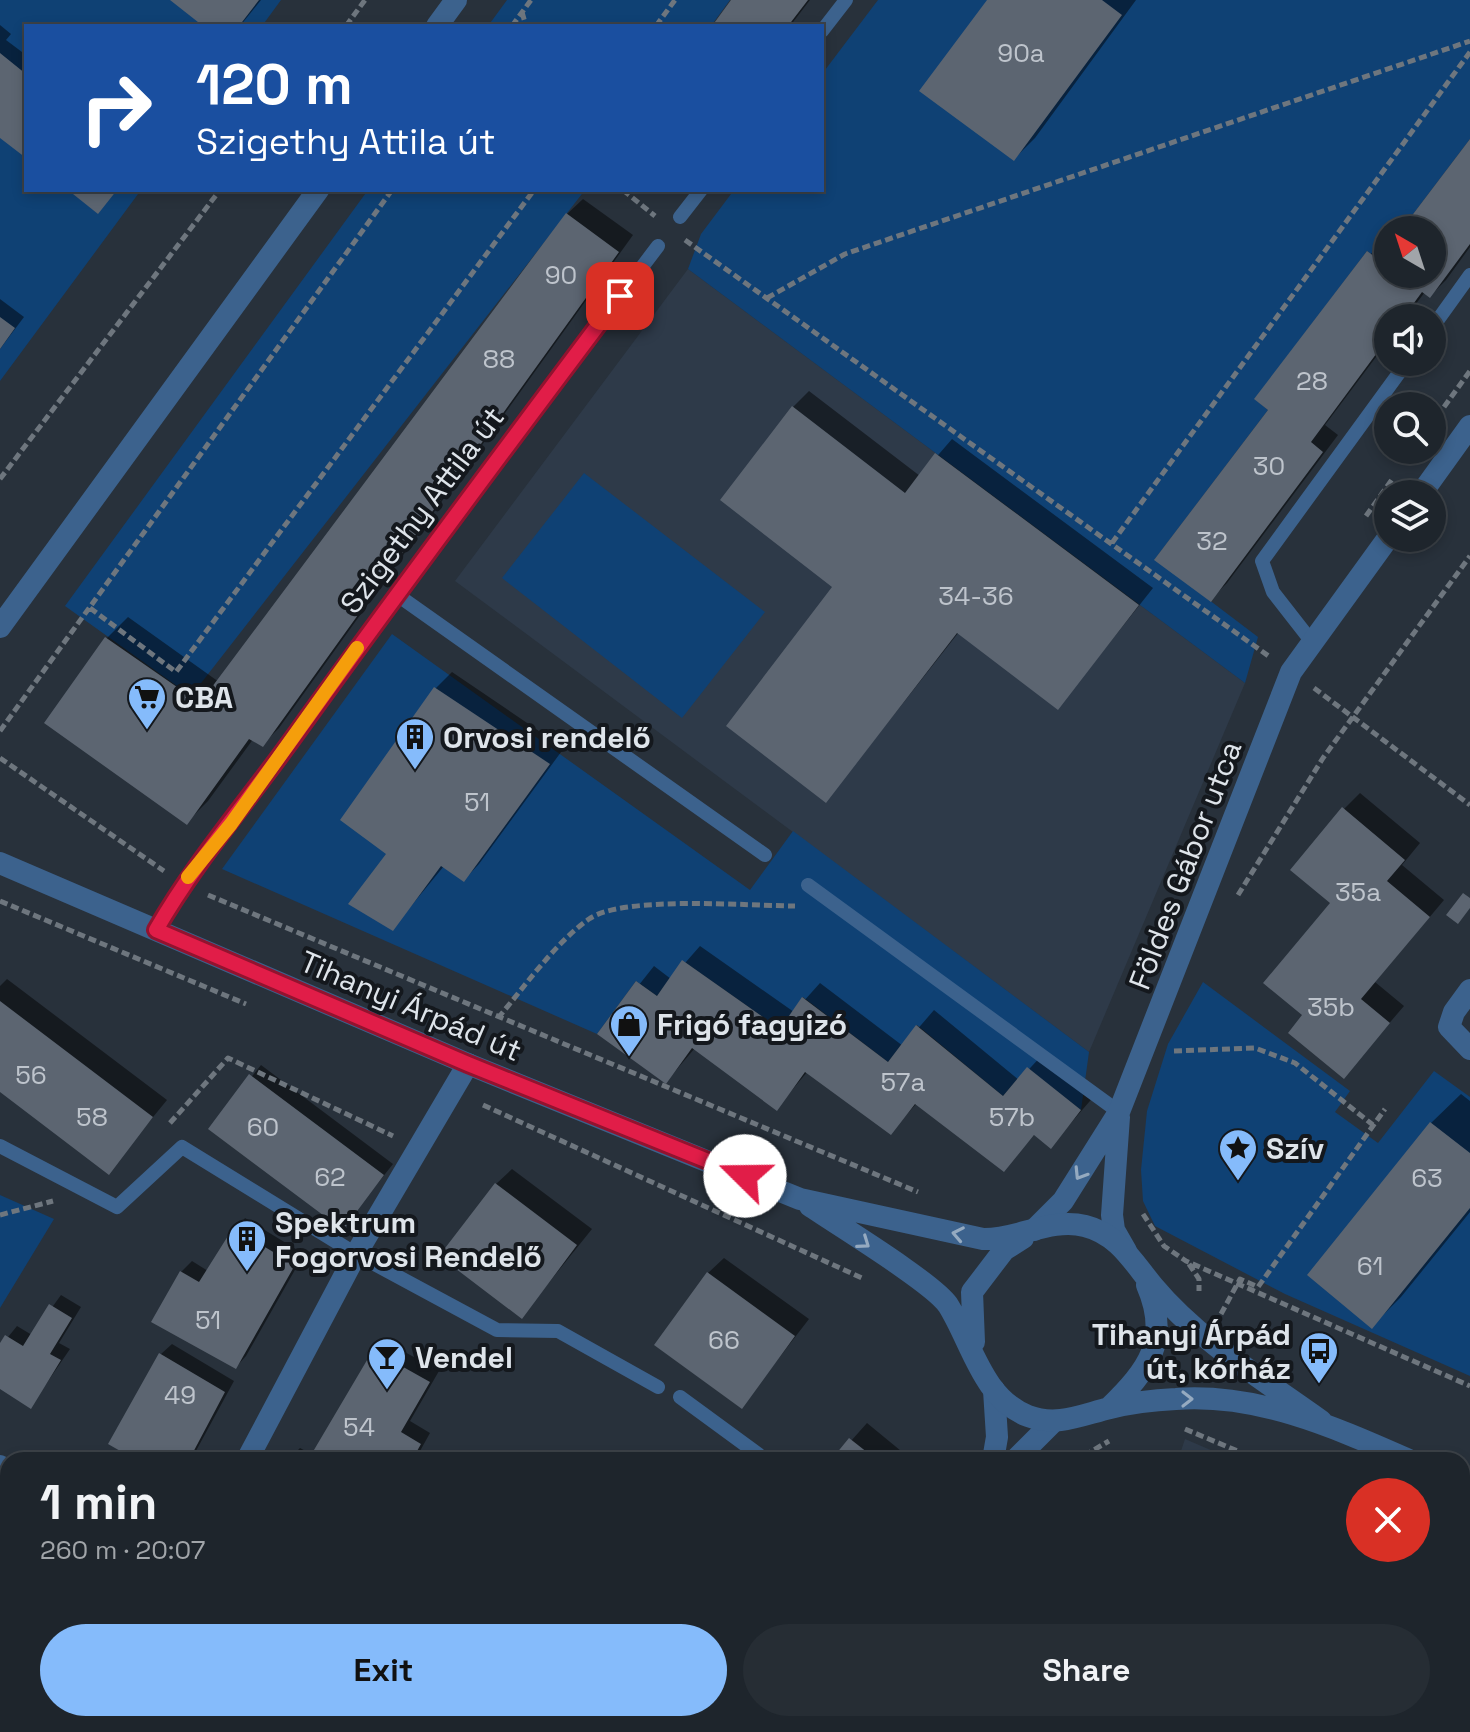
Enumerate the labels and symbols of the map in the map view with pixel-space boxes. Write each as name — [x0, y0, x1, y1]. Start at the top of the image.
house number: 90a — [997, 36, 1045, 70]
north arrow — [1374, 216, 1446, 288]
house number: 90 — [545, 258, 577, 292]
pin — [586, 262, 654, 330]
house number: 88 — [483, 342, 515, 376]
house number: 28 — [1296, 364, 1328, 398]
street label: Szigethy Attila út — [331, 399, 513, 621]
house number: 30 — [1253, 449, 1285, 483]
house number: 32 — [1196, 524, 1228, 558]
house number: 34-36 — [938, 579, 1014, 613]
supermarket icon: CBA — [126, 676, 168, 731]
place label: CBA — [175, 678, 233, 717]
building icon: Orvosi rendelő — [394, 716, 436, 771]
place label: Orvosi rendelő — [443, 718, 651, 757]
street label: Földes Gábor utca — [1120, 735, 1250, 995]
house number: 51 — [464, 785, 490, 819]
house number: 35a — [1335, 875, 1381, 909]
street label: Tihanyi Árpád út — [294, 942, 528, 1070]
house number: 35b — [1307, 990, 1355, 1024]
shop icon: Frigó fagyizó — [608, 1003, 650, 1058]
place label: Frigó fagyizó — [657, 1005, 847, 1044]
house number: 56 — [15, 1058, 47, 1092]
house number: 57a — [881, 1065, 925, 1099]
house number: 58 — [76, 1100, 108, 1134]
house number: 57b — [989, 1100, 1035, 1134]
house number: 60 — [247, 1110, 279, 1144]
place icon: Szív — [1217, 1127, 1259, 1182]
place label: Szív — [1266, 1129, 1324, 1168]
position arrow — [703, 1134, 787, 1218]
house number: 62 — [314, 1160, 346, 1194]
house number: 63 — [1411, 1161, 1443, 1195]
one-way arrow — [1074, 1165, 1089, 1180]
place label: Spektrum Fogorvosi Rendelő — [275, 1203, 542, 1276]
building icon: Spektrum Fogorvosi Rendelő — [226, 1218, 268, 1273]
one-way arrow — [951, 1227, 964, 1244]
one-way arrow — [856, 1233, 870, 1248]
house number: 61 — [1357, 1249, 1383, 1283]
house number: 51 — [195, 1303, 221, 1337]
place label: Tihanyi Árpád út, kórház — [1092, 1315, 1291, 1388]
house number: 66 — [708, 1323, 740, 1357]
bus stop icon: Tihanyi Árpád út, kórház — [1298, 1330, 1340, 1385]
bar icon: Vendel — [366, 1336, 408, 1391]
place label: Vendel — [415, 1338, 513, 1377]
house number: 49 — [164, 1378, 196, 1412]
one-way arrow — [1181, 1390, 1194, 1408]
house number: 54 — [343, 1410, 375, 1444]

